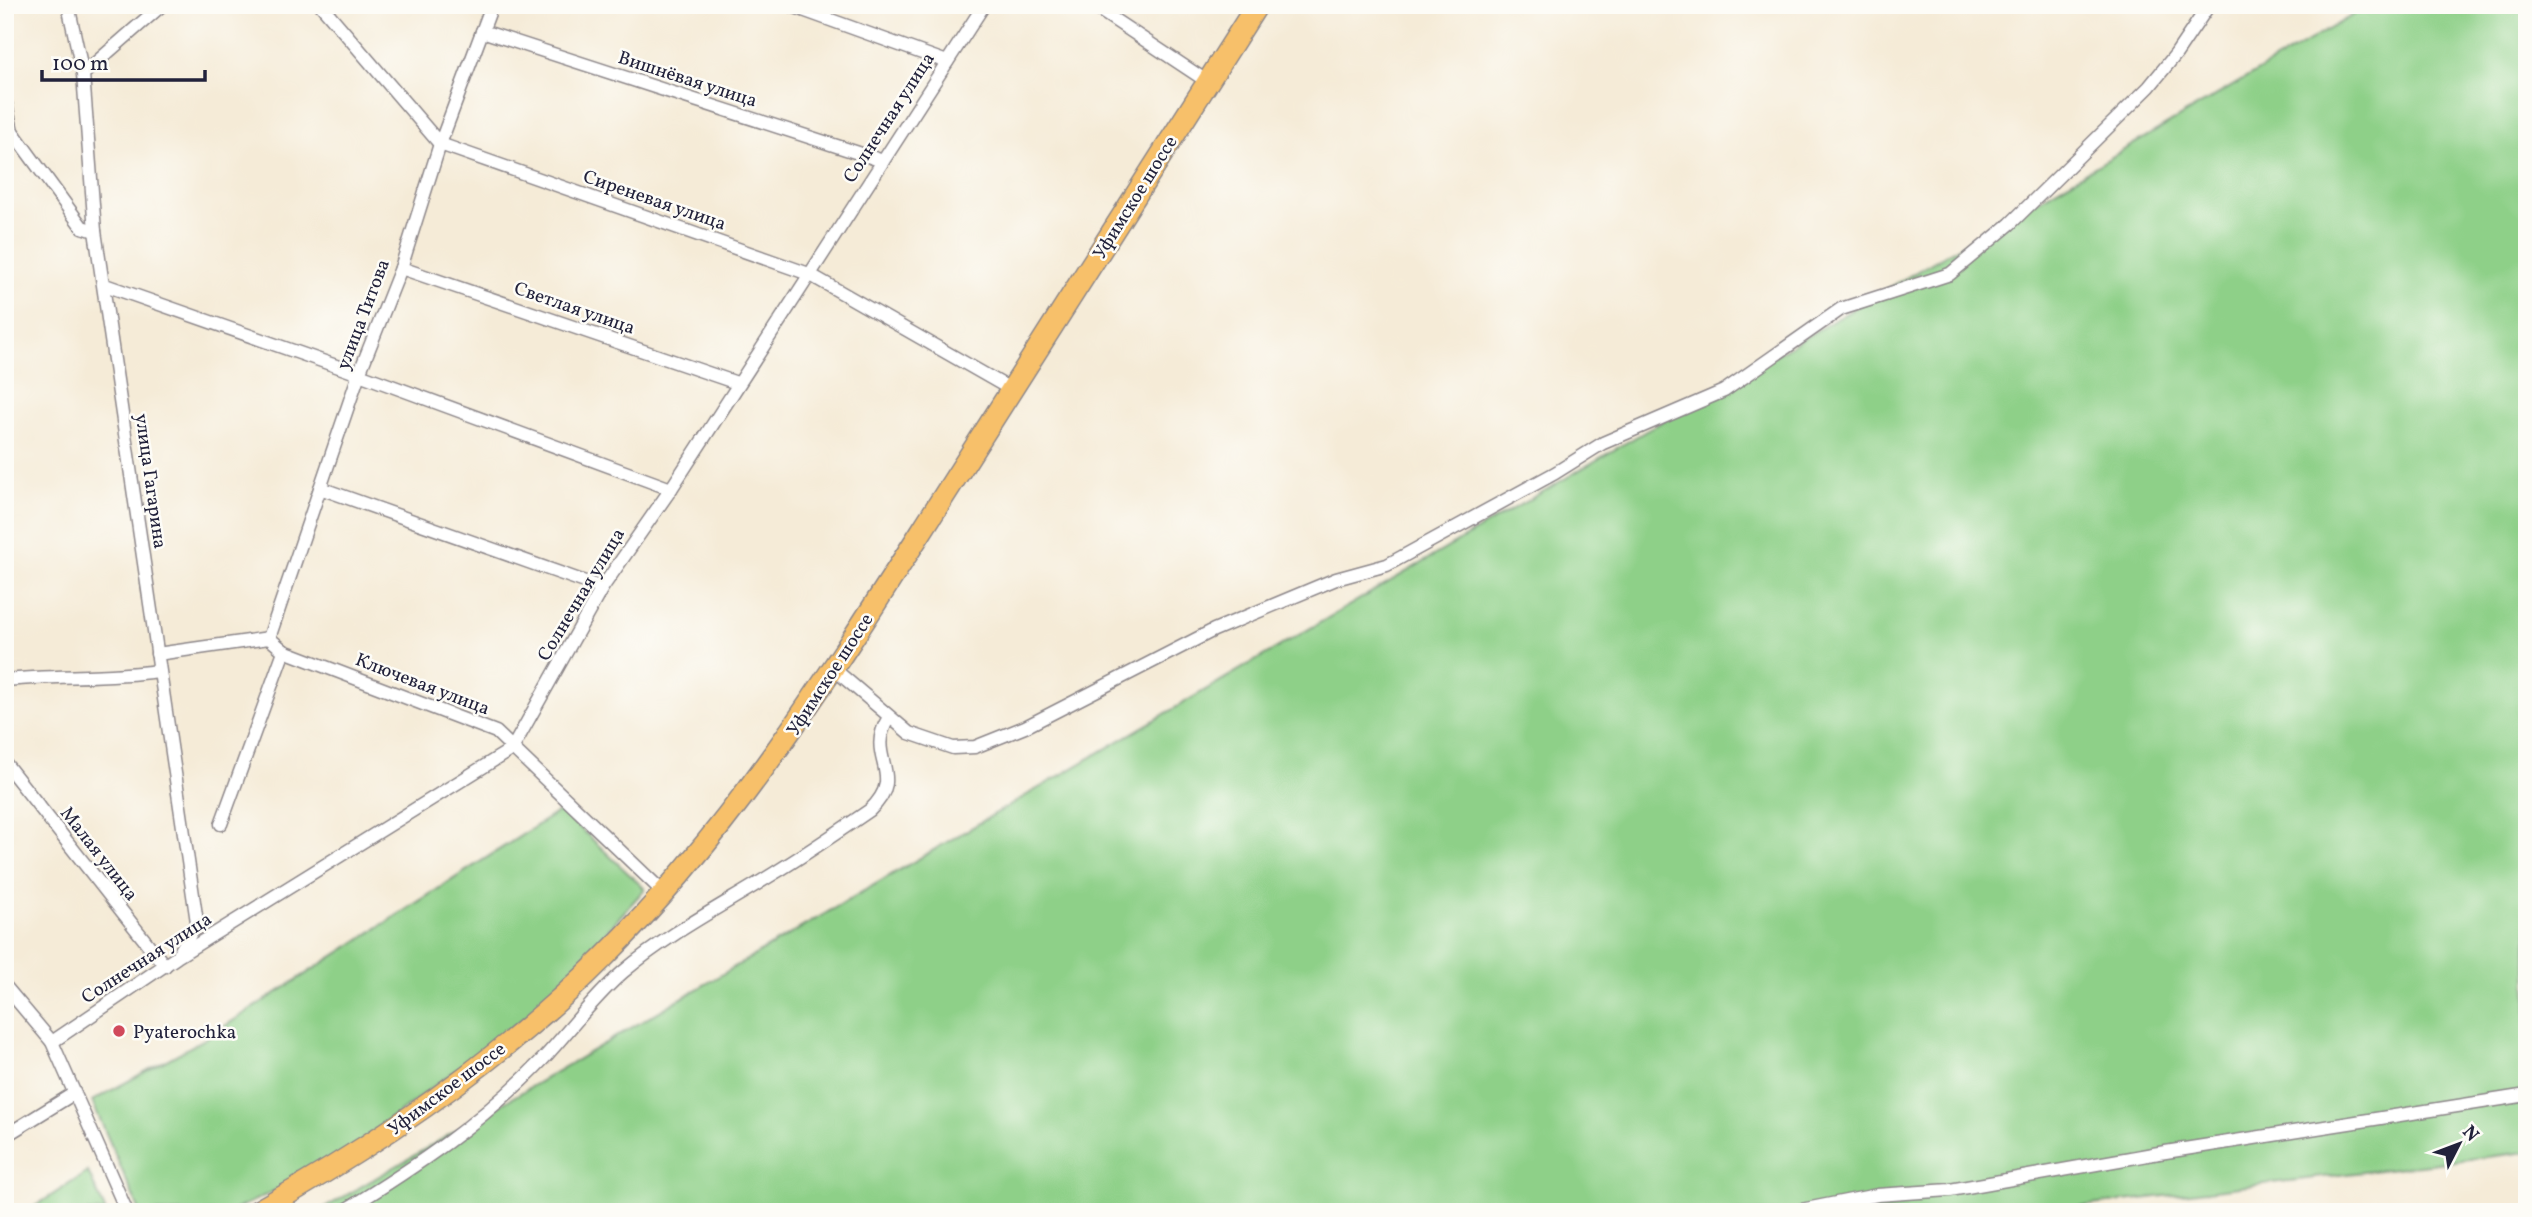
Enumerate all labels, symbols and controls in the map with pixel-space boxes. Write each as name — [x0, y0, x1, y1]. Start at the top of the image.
scale bar — [42, 38, 205, 82]
street label: Вишнёвая улица — [614, 45, 760, 115]
street label: Солнечная улица — [838, 48, 942, 188]
text: 100 m — [52, 50, 109, 79]
street label: Уфимское шоссе — [1087, 131, 1184, 265]
street label: Сиреневая улица — [579, 164, 729, 238]
street label: улица Титова — [331, 256, 397, 374]
street label: Светлая улица — [510, 276, 638, 342]
street label: улица Гагарина — [128, 412, 172, 551]
street label: Солнечная улица — [532, 524, 632, 666]
street label: Уфимское шоссе — [781, 609, 880, 742]
street label: Ключевая улица — [351, 647, 493, 722]
street label: Малая улица — [53, 802, 143, 907]
street label: Солнечная улица — [77, 907, 217, 1011]
place label: Pyaterochka — [133, 1020, 236, 1046]
marker: Pyaterochka — [111, 1023, 127, 1039]
street label: Уфимское шоссе — [383, 1037, 512, 1143]
north arrow — [2424, 1108, 2494, 1178]
text: N — [2456, 1120, 2485, 1148]

